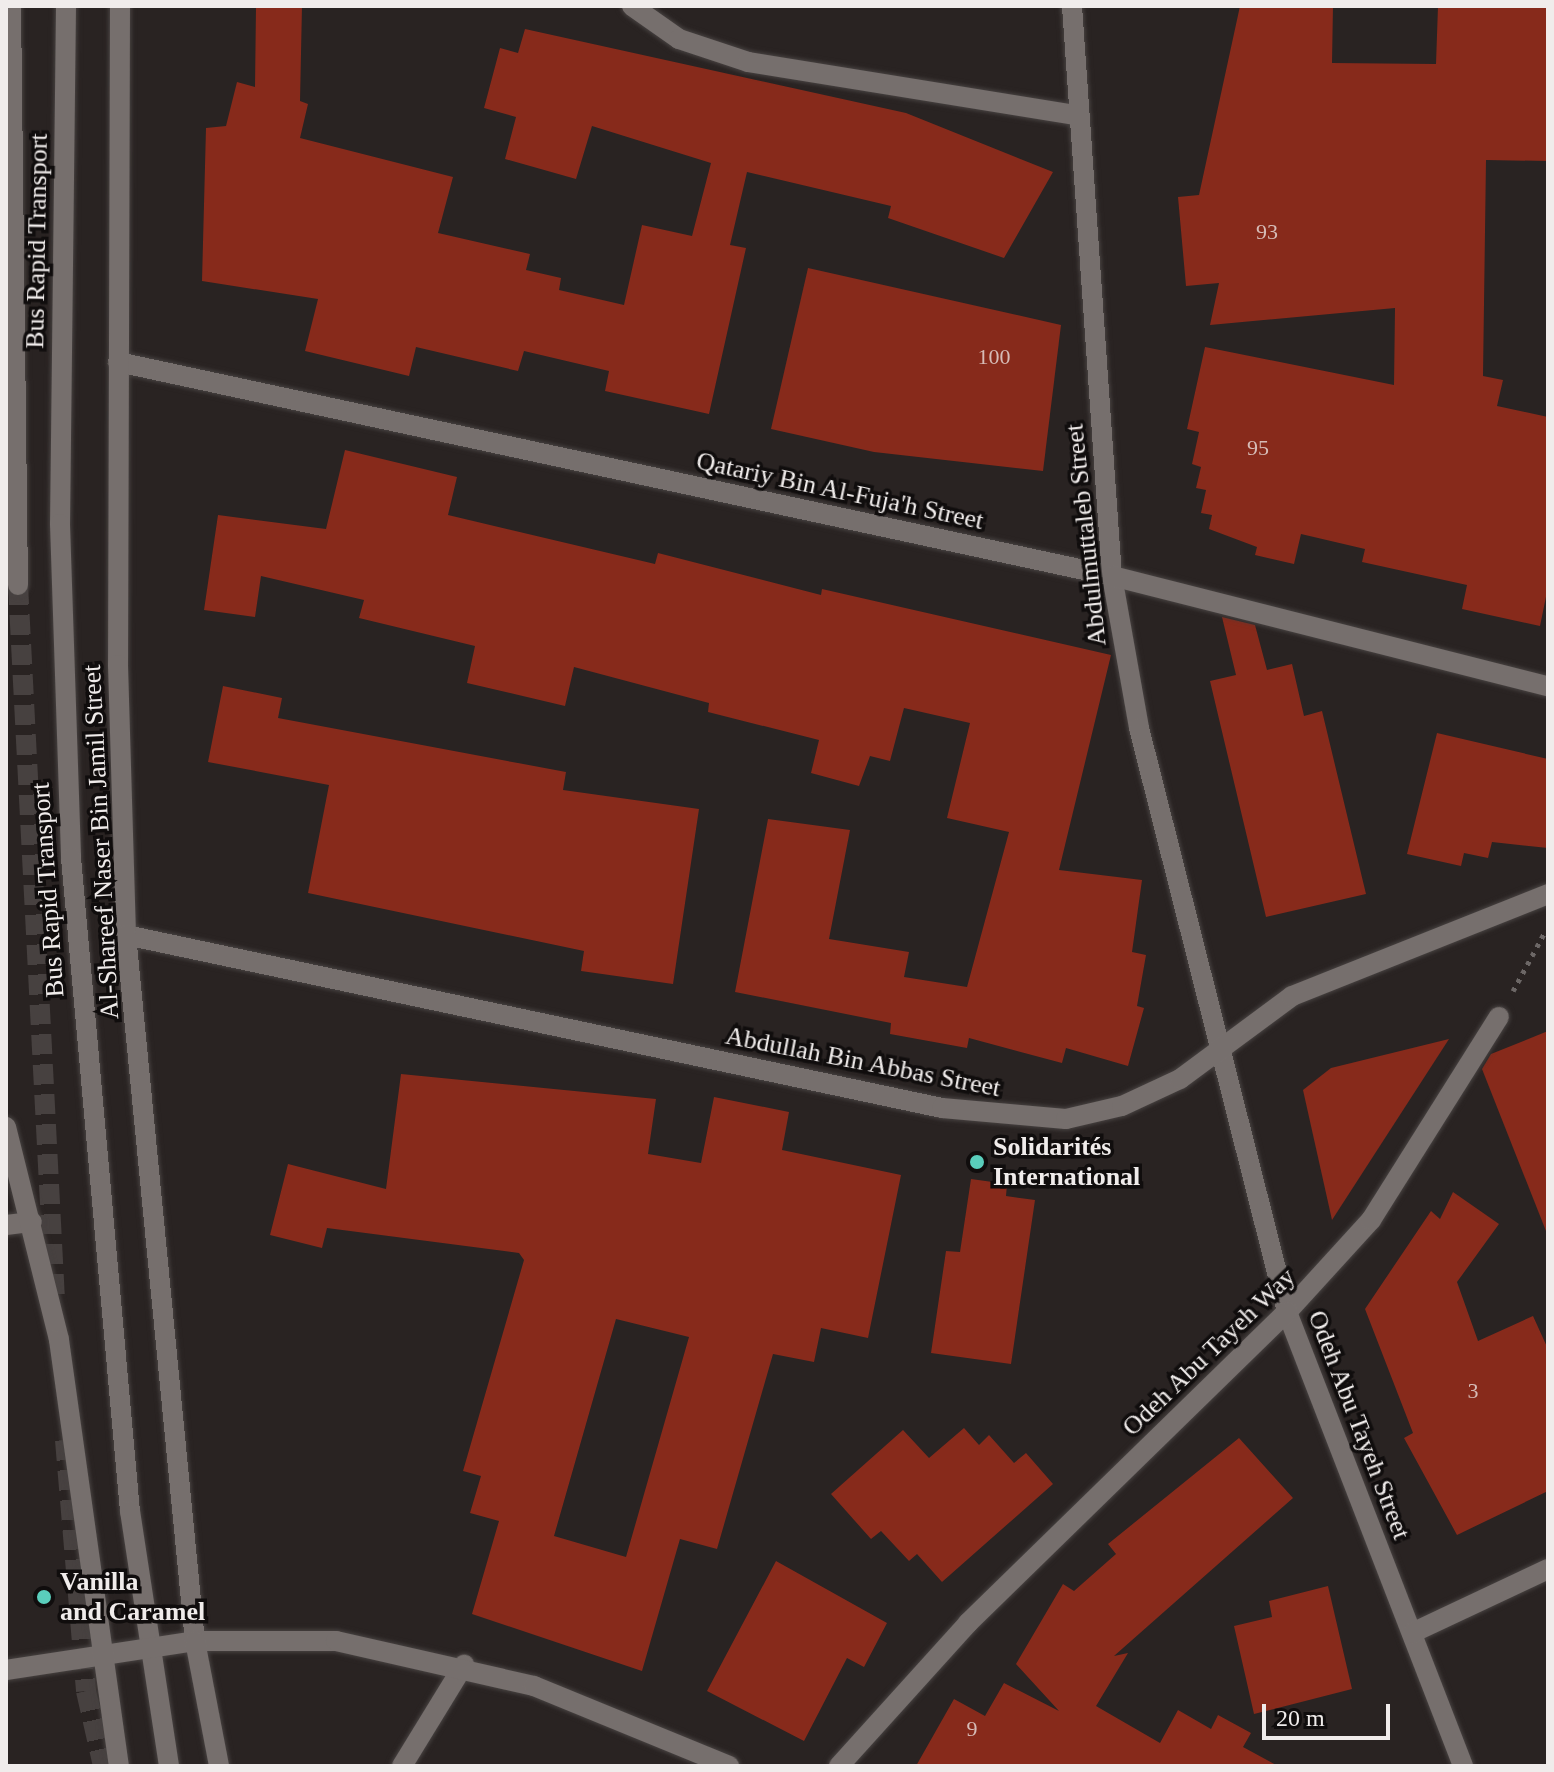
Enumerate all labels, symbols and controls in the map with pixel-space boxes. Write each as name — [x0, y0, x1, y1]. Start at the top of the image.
street label: Bus Rapid Transport — [20, 133, 54, 349]
house number: 93 — [1256, 219, 1278, 245]
house number: 100 — [978, 344, 1010, 370]
street label: Abdulmuttaleb Street — [1059, 422, 1113, 648]
house number: 95 — [1247, 435, 1269, 461]
street label: Qatariy Bin Al-Fuja'h Street — [693, 445, 987, 537]
street label: Al-Shareef Naser Bin Jamil Street — [76, 664, 126, 1020]
street label: Bus Rapid Transport — [25, 781, 71, 999]
street label: Abdullah Bin Abbas Street — [722, 1020, 1004, 1104]
place label: Solidarités International — [993, 1131, 1140, 1192]
marker: Solidarités International — [968, 1153, 986, 1171]
street label: Odeh Abu Tayeh Way — [1115, 1261, 1303, 1443]
street label: Odeh Abu Tayeh Street — [1301, 1305, 1417, 1545]
house number: 3 — [1468, 1378, 1478, 1404]
place label: Vanilla and Caramel — [60, 1566, 205, 1628]
marker: Vanilla and Caramel — [35, 1588, 53, 1606]
scale bar — [1266, 1688, 1394, 1738]
text: 20 m — [1276, 1705, 1325, 1731]
house number: 9 — [966, 1716, 978, 1742]

